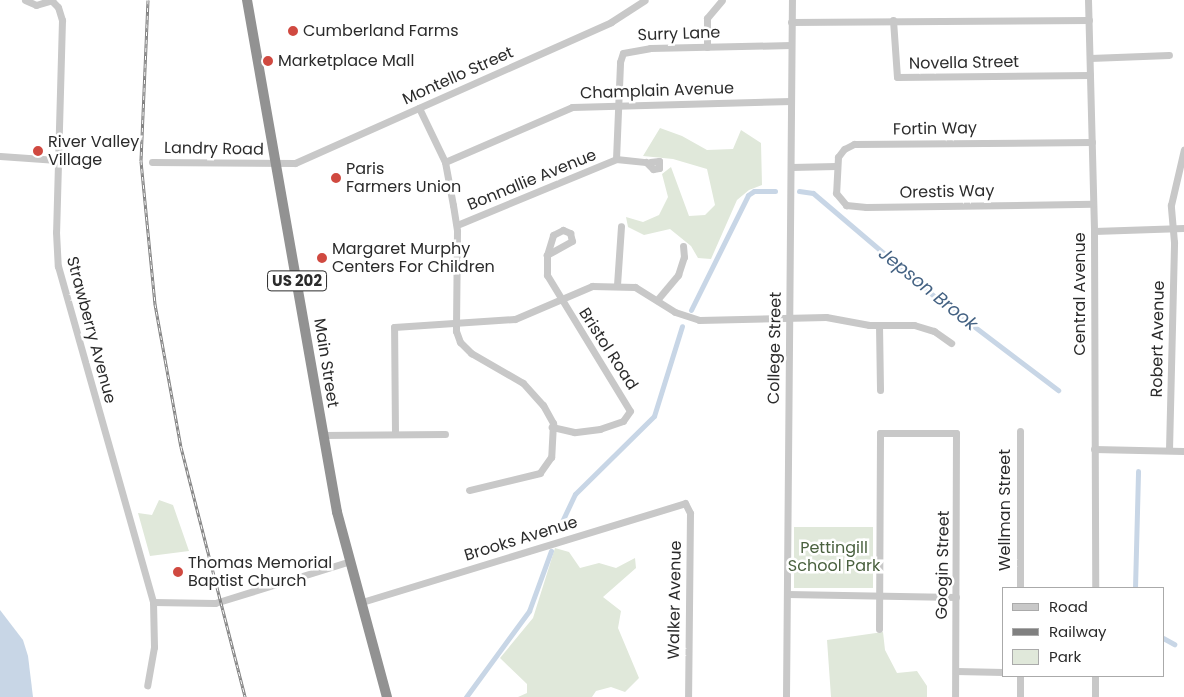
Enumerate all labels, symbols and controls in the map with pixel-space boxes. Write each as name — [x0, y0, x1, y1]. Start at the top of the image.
place label: Cumberland Farms — [303, 21, 459, 41]
street label: Surry Lane — [637, 23, 721, 45]
marker: Cumberland Farms — [287, 25, 299, 37]
street label: Montello Street — [400, 43, 516, 109]
place label: Marketplace Mall — [278, 51, 414, 71]
street label: Novella Street — [909, 52, 1019, 74]
marker: Marketplace Mall — [262, 55, 274, 67]
street label: Champlain Avenue — [580, 79, 734, 103]
street label: Fortin Way — [893, 119, 977, 139]
place label: River Valley Village — [48, 132, 139, 170]
street label: Landry Road — [164, 139, 264, 159]
marker: River Valley Village — [32, 145, 44, 157]
street label: Bonnallie Avenue — [465, 145, 599, 215]
place label: Paris Farmers Union — [346, 159, 461, 197]
marker: Paris Farmers Union — [330, 172, 342, 184]
street label: Orestis Way — [900, 182, 994, 202]
street label: Central Avenue — [1070, 232, 1090, 356]
place label: Margaret Murphy Centers For Children — [332, 239, 495, 277]
water label: Jepson Brook — [874, 243, 982, 335]
marker: Margaret Murphy Centers For Children — [316, 252, 328, 264]
street label: Strawberry Avenue — [62, 255, 120, 405]
road number: US 202 — [267, 268, 327, 294]
street label: Robert Avenue — [1147, 280, 1169, 398]
street label: College Street — [764, 292, 786, 404]
street label: Bristol Road — [574, 304, 642, 394]
street label: Main Street — [309, 317, 343, 409]
street label: Wellman Street — [995, 449, 1015, 571]
street label: Googin Street — [932, 510, 954, 620]
street label: Brooks Avenue — [462, 513, 580, 565]
park label: Pettingill School Park — [788, 538, 880, 576]
street label: Walker Avenue — [664, 540, 686, 660]
place label: Thomas Memorial Baptist Church — [188, 553, 332, 591]
marker: Thomas Memorial Baptist Church — [172, 566, 184, 578]
legend — [1002, 587, 1164, 677]
text: Road — [1049, 596, 1088, 617]
text: Railway — [1049, 621, 1107, 642]
text: Park — [1049, 646, 1081, 667]

